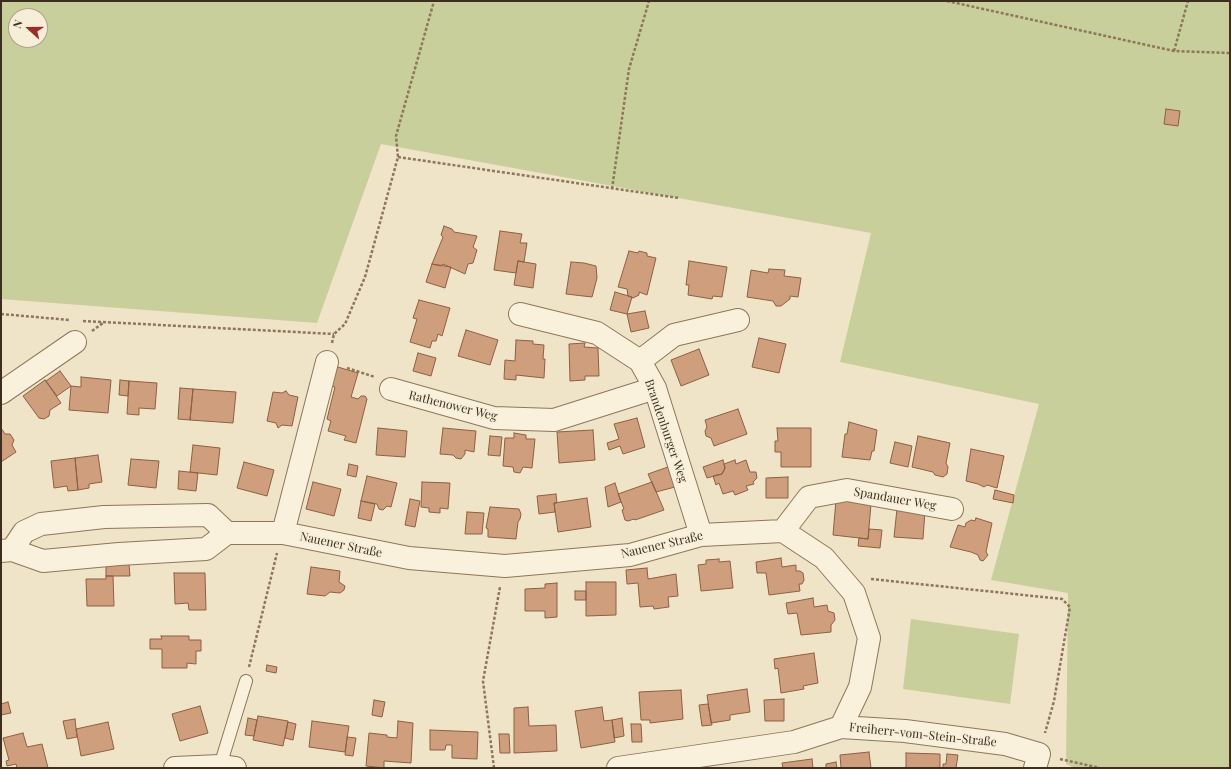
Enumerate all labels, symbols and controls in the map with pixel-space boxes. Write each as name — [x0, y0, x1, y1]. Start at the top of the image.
north arrow — [8, 8, 48, 48]
text: N — [9, 17, 26, 30]
street label: Brandenburger Weg — [642, 377, 690, 485]
street label: Rathenower Weg — [407, 388, 499, 424]
street label: Spandauer Weg — [853, 485, 937, 513]
street label: Nauener Straße — [298, 529, 384, 561]
street label: Nauener Straße — [619, 529, 705, 561]
street label: Freiherr-vom-Stein-Straße — [849, 720, 997, 750]

